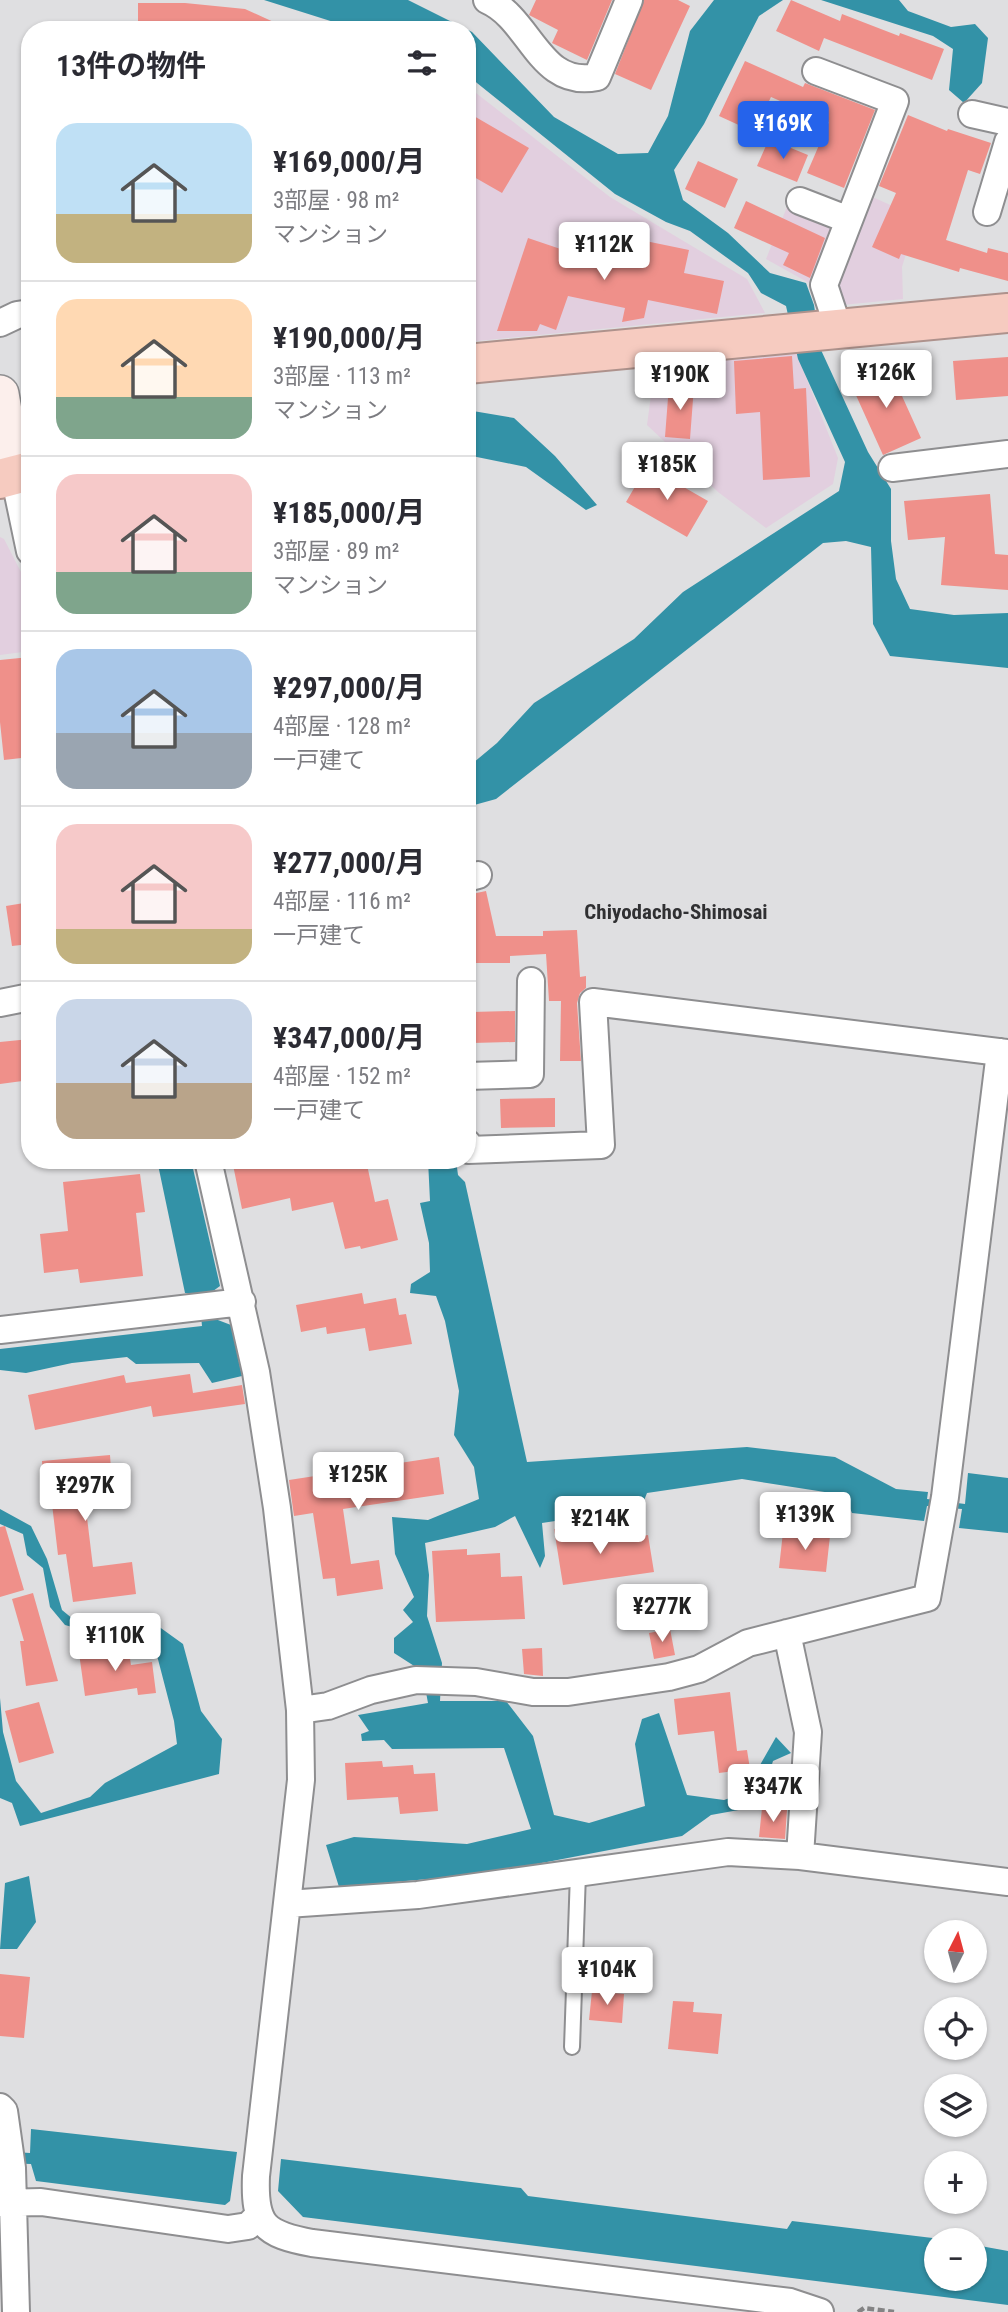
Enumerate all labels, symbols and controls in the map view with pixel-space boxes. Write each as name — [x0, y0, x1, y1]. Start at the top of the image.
icon: filters — [403, 44, 441, 82]
text: 13件の物件 — [56, 48, 206, 83]
pin: ¥169K — [734, 102, 832, 161]
text: ¥169K — [754, 110, 812, 137]
text: ¥169,000/月 — [273, 144, 426, 179]
icon: home — [112, 151, 196, 235]
text: 3部屋 · 98 m² — [273, 187, 399, 214]
text: マンション — [273, 221, 388, 248]
pin: ¥112K — [555, 222, 653, 282]
text: ¥112K — [575, 231, 633, 258]
text: ¥190,000/月 — [273, 320, 426, 355]
icon: home — [112, 327, 196, 411]
pin: ¥126K — [837, 350, 935, 410]
pin: ¥190K — [631, 352, 729, 412]
text: ¥126K — [857, 359, 915, 386]
text: ¥190K — [651, 361, 709, 388]
text: 3部屋 · 113 m² — [273, 363, 411, 390]
text: マンション — [273, 397, 388, 424]
pin: ¥185K — [618, 442, 716, 502]
text: ¥185K — [638, 451, 696, 478]
text: ¥185,000/月 — [273, 495, 426, 530]
icon: home — [112, 502, 196, 586]
text: 3部屋 · 89 m² — [273, 538, 399, 565]
text: マンション — [273, 572, 388, 599]
text: ¥297,000/月 — [273, 670, 426, 705]
icon: home — [112, 677, 196, 761]
text: 4部屋 · 128 m² — [273, 713, 411, 740]
text: 一戸建て — [273, 747, 365, 774]
text: ¥277,000/月 — [273, 845, 426, 880]
icon: home — [112, 852, 196, 936]
text: 4部屋 · 116 m² — [273, 888, 411, 915]
district label: Chiyodacho-Shimosai — [584, 900, 768, 924]
text: 一戸建て — [273, 922, 365, 949]
text: ¥347,000/月 — [273, 1020, 426, 1055]
icon: home — [112, 1027, 196, 1111]
text: 4部屋 · 152 m² — [273, 1063, 411, 1090]
text: 一戸建て — [273, 1097, 365, 1124]
pin: ¥125K — [309, 1452, 407, 1512]
text: ¥125K — [329, 1461, 387, 1488]
pin: ¥297K — [36, 1464, 134, 1523]
text: ¥297K — [56, 1472, 114, 1499]
pin: ¥139K — [756, 1492, 854, 1552]
pin: ¥214K — [551, 1496, 649, 1556]
text: ¥139K — [776, 1501, 834, 1528]
text: ¥214K — [571, 1505, 629, 1532]
pin: ¥277K — [613, 1584, 711, 1644]
text: ¥277K — [633, 1593, 691, 1620]
pin: ¥110K — [66, 1614, 164, 1673]
text: ¥110K — [86, 1622, 144, 1649]
pin: ¥347K — [724, 1764, 822, 1824]
text: ¥347K — [744, 1773, 802, 1800]
north arrow — [924, 1920, 987, 1983]
map controls — [924, 1920, 987, 2291]
pin: ¥104K — [558, 1948, 656, 2007]
text: ¥104K — [578, 1956, 636, 1983]
button: locate — [924, 1997, 987, 2060]
button: layers — [924, 2074, 987, 2137]
button: + — [924, 2151, 987, 2214]
button: − — [924, 2228, 987, 2291]

